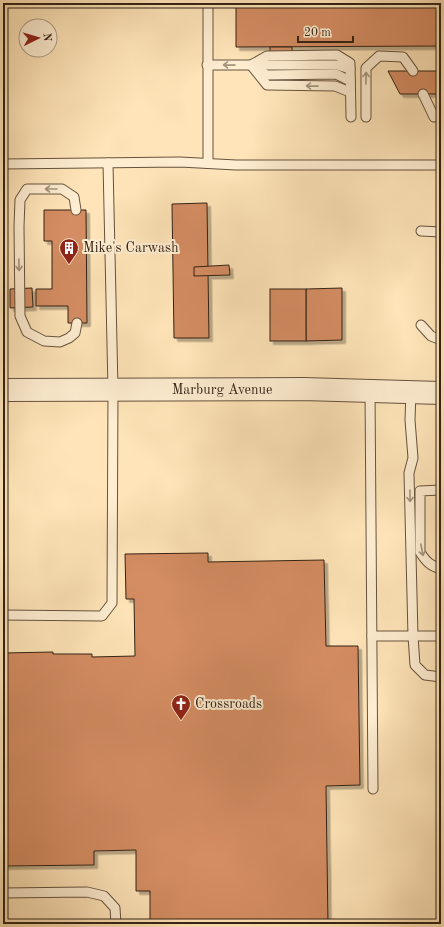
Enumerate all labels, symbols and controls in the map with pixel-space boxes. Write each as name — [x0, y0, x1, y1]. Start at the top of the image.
north arrow — [18, 18, 58, 58]
scale bar — [298, 18, 353, 44]
text: 20 m — [304, 27, 331, 39]
text: N — [41, 33, 52, 43]
one-way arrow — [223, 61, 236, 69]
one-way arrow — [362, 72, 370, 85]
one-way arrow — [306, 82, 319, 90]
one-way arrow — [45, 185, 58, 193]
building icon: Mike's Carwash — [58, 237, 80, 265]
place label: Mike's Carwash — [83, 241, 179, 255]
one-way arrow — [16, 258, 23, 271]
street label: Marburg Avenue — [172, 383, 272, 397]
one-way arrow — [406, 489, 413, 502]
one-way arrow — [418, 544, 426, 557]
church icon: Crossroads — [170, 693, 192, 721]
place label: Crossroads — [195, 697, 262, 711]

